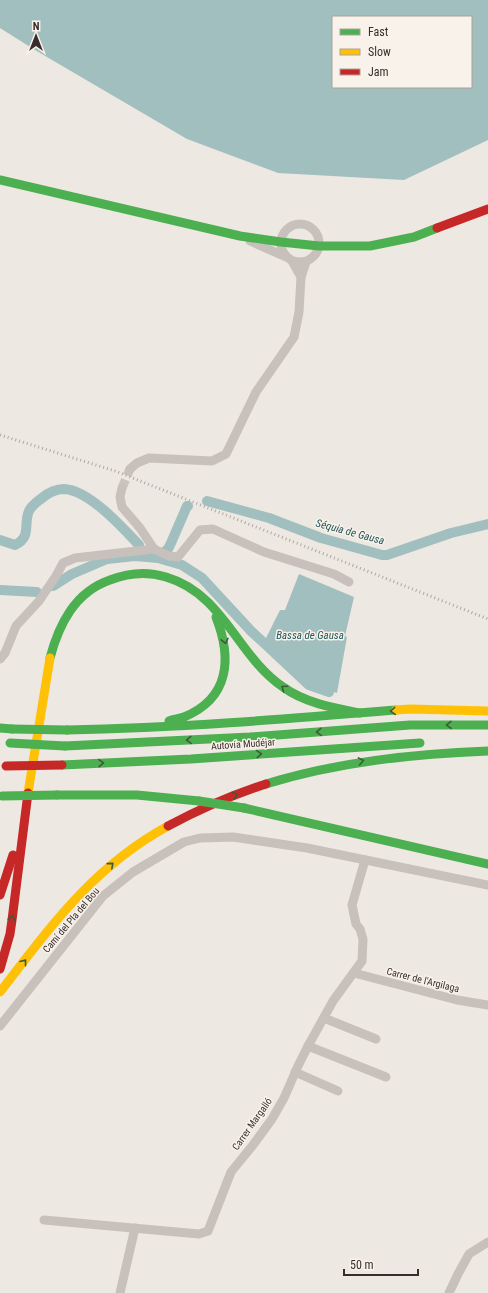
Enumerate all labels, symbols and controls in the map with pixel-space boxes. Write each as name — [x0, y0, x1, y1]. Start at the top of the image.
north arrow — [16, 16, 56, 56]
legend — [332, 16, 472, 88]
text: N — [33, 20, 40, 33]
text: Fast — [368, 25, 389, 39]
text: Slow — [368, 45, 391, 59]
text: Jam — [368, 65, 389, 79]
water label: Séquia de Gausa — [314, 517, 386, 547]
water label: Bassa de Gausa — [276, 629, 344, 642]
one-way arrow — [220, 638, 228, 644]
one-way arrow — [281, 685, 288, 693]
one-way arrow — [390, 706, 396, 715]
one-way arrow — [446, 721, 452, 729]
one-way arrow — [316, 728, 322, 737]
one-way arrow — [186, 736, 192, 744]
street label: Autovía Mudéjar — [211, 736, 275, 752]
one-way arrow — [256, 750, 262, 759]
one-way arrow — [358, 758, 364, 766]
one-way arrow — [98, 759, 104, 767]
one-way arrow — [232, 792, 239, 800]
one-way arrow — [106, 863, 113, 870]
street label: Camí del Pla del Bou — [41, 885, 101, 955]
one-way arrow — [7, 914, 16, 921]
one-way arrow — [19, 959, 26, 966]
street label: Carrer de l'Argilaga — [385, 966, 461, 994]
street label: Carrer Margalló — [230, 1096, 274, 1152]
scale bar — [344, 1251, 418, 1277]
text: 50 m — [350, 1258, 374, 1272]

